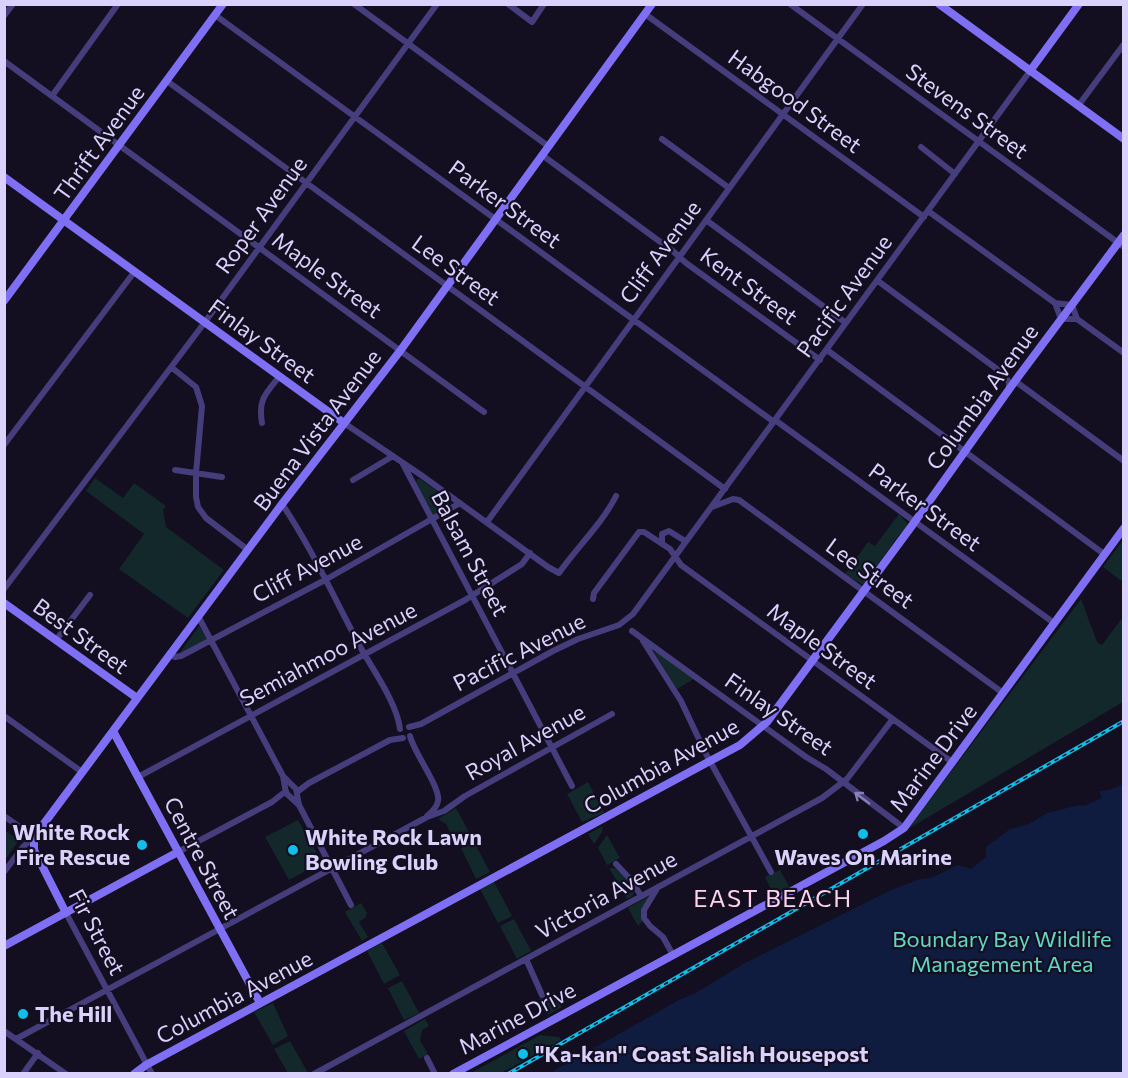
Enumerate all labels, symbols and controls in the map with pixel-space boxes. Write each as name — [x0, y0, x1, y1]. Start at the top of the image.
street label: Habgood Street — [723, 43, 867, 158]
street label: Stevens Street — [901, 57, 1034, 164]
street label: Thrift Avenue — [48, 80, 150, 206]
street label: Roper Avenue — [209, 151, 312, 279]
street label: Parker Street — [444, 154, 567, 253]
street label: Cliff Avenue — [613, 195, 706, 308]
street label: Maple Street — [267, 226, 387, 323]
street label: Lee Street — [407, 229, 506, 311]
street label: Pacific Avenue — [790, 229, 897, 362]
street label: Kent Street — [695, 241, 803, 330]
street label: Finlay Street — [204, 293, 321, 388]
street label: Columbia Avenue — [920, 319, 1043, 475]
street label: Buena Vista Avenue — [247, 344, 386, 516]
street label: Parker Street — [864, 457, 987, 556]
street label: Balsam Street — [426, 485, 515, 620]
street label: Cliff Avenue — [247, 527, 366, 608]
street label: Lee Street — [821, 532, 920, 614]
street label: Best Street — [28, 592, 134, 679]
street label: Semiahmoo Avenue — [235, 596, 421, 712]
street label: Maple Street — [762, 597, 882, 694]
street label: Pacific Avenue — [448, 607, 589, 696]
street label: Finlay Street — [720, 667, 838, 761]
street label: Royal Avenue — [460, 698, 589, 786]
street label: Marine Drive — [883, 698, 982, 817]
street label: Columbia Avenue — [579, 712, 743, 819]
street label: Centre Street — [159, 792, 246, 924]
one-way arrow — [855, 792, 871, 804]
place label: White Rock Fire Rescue — [12, 818, 130, 870]
place label: White Rock Lawn Bowling Club — [305, 823, 482, 875]
marker: Waves On Marine — [856, 827, 870, 841]
marker: White Rock Fire Rescue — [135, 838, 149, 852]
marker: White Rock Lawn Bowling Club — [286, 843, 300, 857]
place label: Waves On Marine — [774, 843, 952, 870]
street label: Victoria Avenue — [530, 845, 681, 944]
district label: EAST BEACH — [693, 883, 853, 912]
street label: Fir Street — [64, 884, 131, 979]
park label: Boundary Bay Wildlife Management Area — [892, 925, 1112, 977]
street label: Columbia Avenue — [151, 944, 316, 1049]
street label: Marine Drive — [454, 976, 580, 1060]
place label: The Hill — [35, 1000, 112, 1027]
marker: The Hill — [16, 1007, 30, 1021]
place label: "Ka-kan" Coast Salish Housepost — [535, 1040, 869, 1067]
marker: "Ka-kan" Coast Salish Housepost — [516, 1047, 530, 1061]

